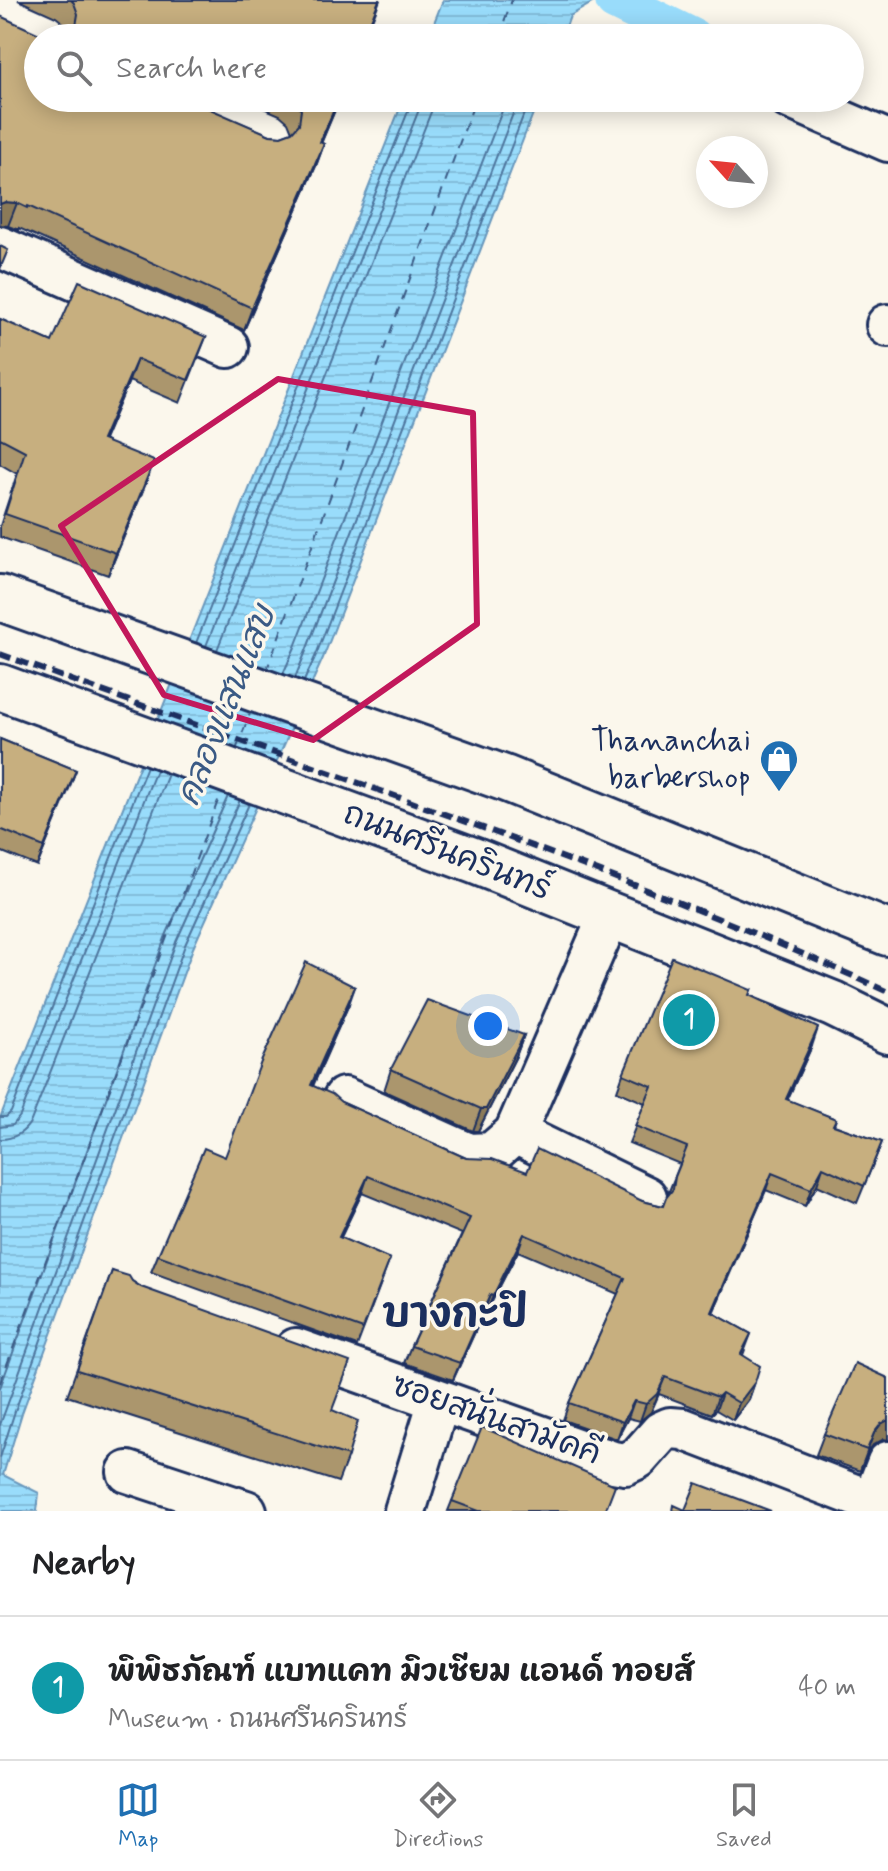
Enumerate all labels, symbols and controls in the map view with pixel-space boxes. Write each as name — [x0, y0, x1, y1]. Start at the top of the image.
search box — [24, 24, 864, 112]
icon: search — [52, 46, 96, 90]
text: Search here — [116, 49, 267, 88]
north arrow — [696, 136, 768, 208]
water label: คลองแสนแสบ — [167, 597, 289, 812]
place label: Thananchai barbershop — [591, 720, 751, 799]
shop icon: Thananchai barbershop — [758, 738, 800, 793]
street label: ถนนศรีนครินทร์ — [337, 791, 558, 911]
pin: 1 — [663, 990, 715, 1050]
your location — [468, 1006, 508, 1046]
district label: บางกะปิ — [382, 1289, 528, 1341]
street label: ซอยสนั่นสามัคคี — [386, 1356, 609, 1475]
text: Nearby — [32, 1541, 136, 1586]
text: พิพิธภัณฑ์ แบทแคท มิวเซียม แอนด์ ทอยส์ — [108, 1653, 694, 1692]
text: 1 — [52, 1671, 64, 1705]
text: 40 m — [798, 1671, 856, 1705]
text: Museum · ถนนศรีนครินทร์ — [108, 1703, 407, 1737]
tab: Map — [116, 1778, 160, 1854]
tab: Directions — [393, 1778, 483, 1854]
tab: Saved — [716, 1778, 772, 1854]

